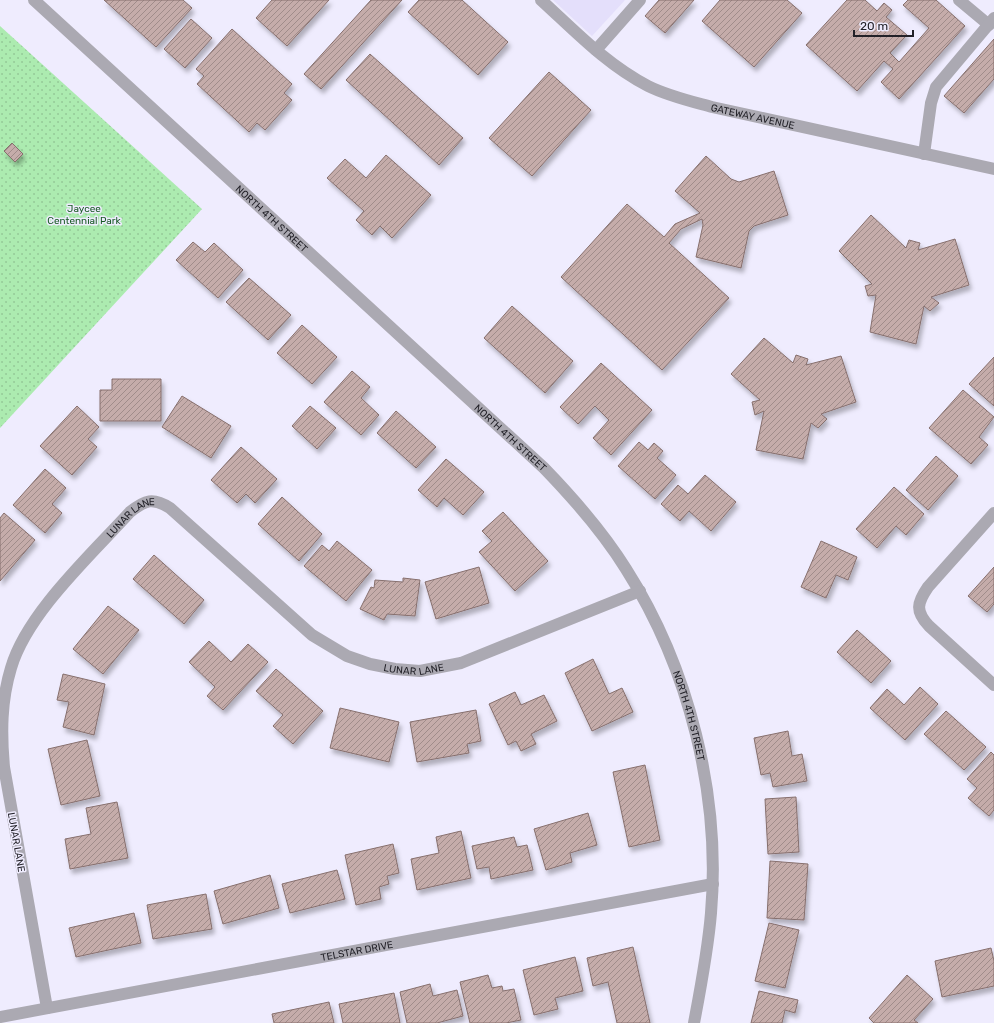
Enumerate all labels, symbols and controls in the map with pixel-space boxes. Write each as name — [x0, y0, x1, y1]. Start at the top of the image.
scale bar — [854, 12, 913, 38]
text: 20 m — [860, 19, 888, 33]
street label: GATEWAY AVENUE — [710, 102, 796, 132]
street label: NORTH 4TH STREET — [233, 183, 310, 255]
park label: Jaycee Centennial Park — [47, 203, 122, 227]
street label: NORTH 4TH STREET — [472, 402, 549, 474]
street label: LUNAR LANE — [104, 496, 155, 541]
street label: LUNAR LANE — [382, 661, 445, 678]
street label: NORTH 4TH STREET — [670, 669, 707, 762]
street label: LUNAR LANE — [5, 811, 27, 873]
street label: TELSTAR DRIVE — [320, 939, 394, 964]

